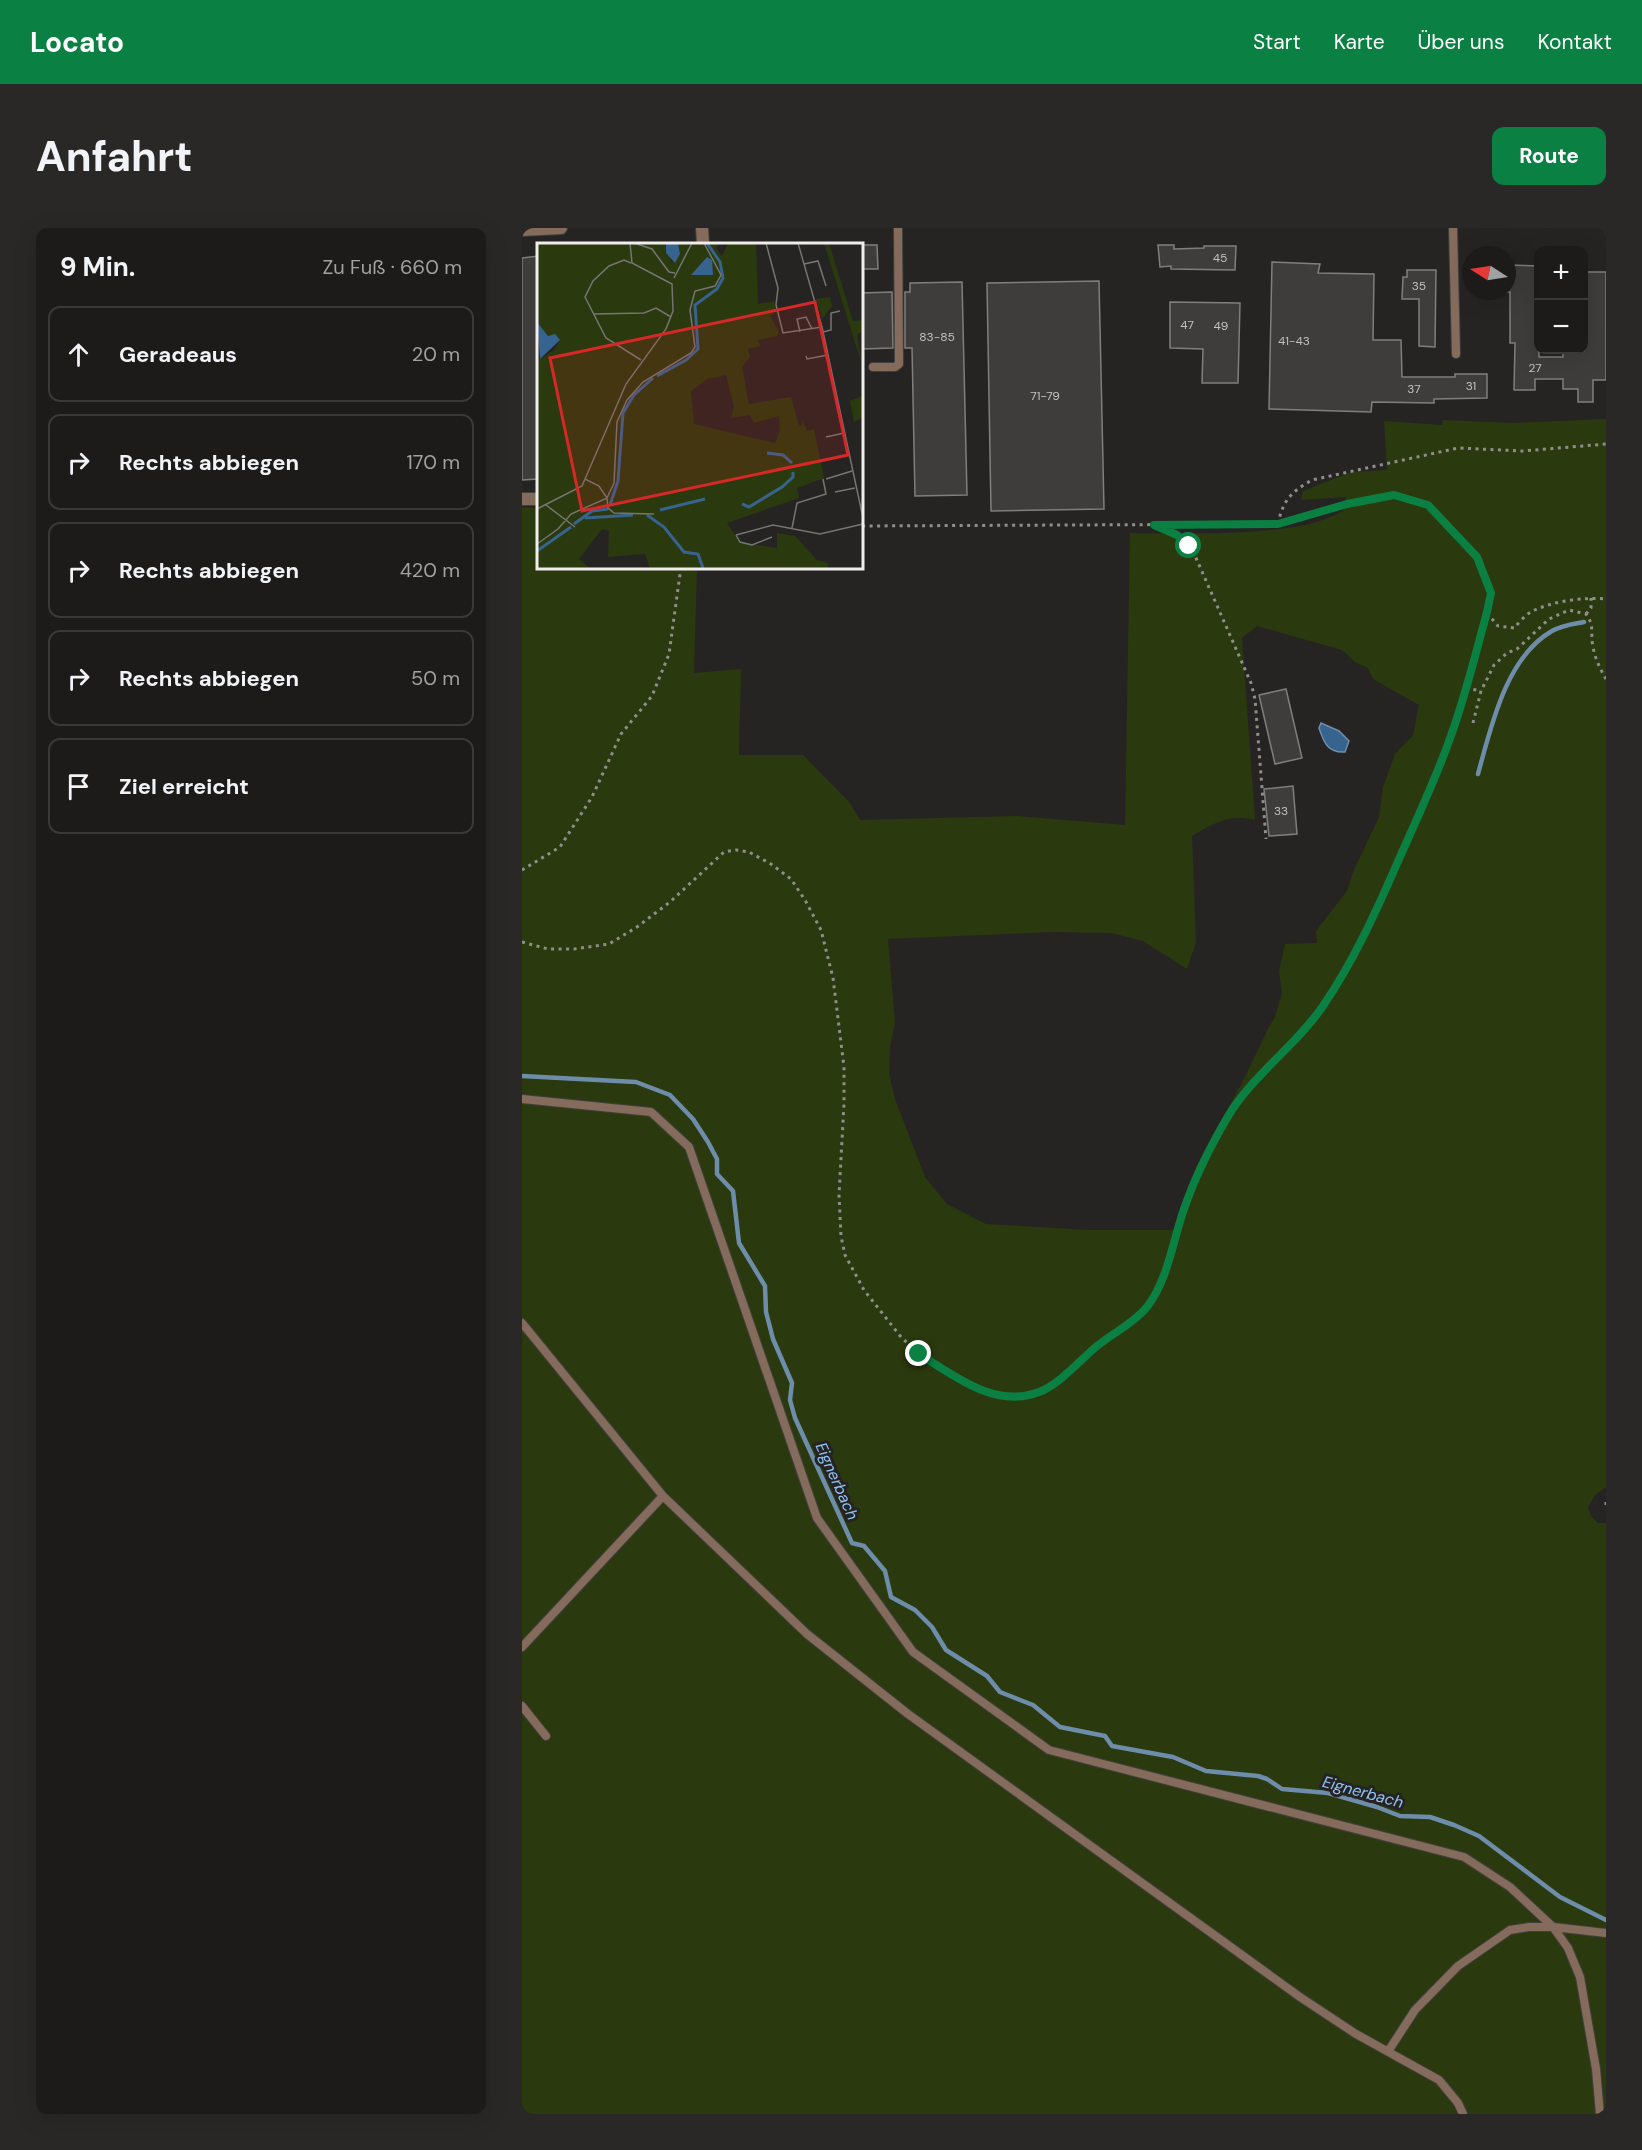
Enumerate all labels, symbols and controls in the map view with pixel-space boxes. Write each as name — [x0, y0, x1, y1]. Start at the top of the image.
text: Locato — [30, 24, 124, 61]
text: Start — [1253, 28, 1301, 56]
text: Karte — [1334, 28, 1385, 56]
text: Über uns — [1418, 28, 1504, 56]
text: Kontakt — [1537, 28, 1612, 56]
button: Route — [1492, 127, 1606, 185]
text: Anfahrt — [36, 129, 192, 184]
inset map — [537, 243, 862, 568]
north arrow — [1462, 246, 1516, 300]
map controls — [1534, 246, 1588, 354]
button: + — [1534, 246, 1588, 300]
text: 9 Min. — [60, 250, 135, 284]
house number: 45 — [1213, 250, 1227, 266]
text: Zu Fuß · 660 m — [323, 254, 462, 280]
house number: 35 — [1412, 278, 1426, 294]
button: − — [1534, 300, 1588, 354]
house number: 47 — [1180, 317, 1194, 333]
house number: 49 — [1214, 318, 1228, 334]
house number: 83-85 — [919, 329, 955, 345]
house number: 41-43 — [1278, 333, 1310, 349]
icon: ahead — [62, 338, 95, 371]
text: Geradeaus — [119, 340, 237, 369]
text: 20 m — [412, 341, 460, 367]
house number: 27 — [1528, 360, 1542, 376]
house number: 31 — [1466, 378, 1476, 394]
house number: 37 — [1407, 381, 1421, 397]
house number: 71-79 — [1030, 388, 1060, 404]
icon: right — [62, 446, 95, 479]
text: Rechts abbiegen — [119, 448, 299, 477]
text: 170 m — [407, 449, 460, 475]
route start — [1175, 532, 1201, 558]
icon: right — [62, 554, 95, 587]
text: Rechts abbiegen — [119, 556, 299, 585]
text: 420 m — [400, 557, 460, 583]
icon: right — [62, 662, 95, 695]
text: Rechts abbiegen — [119, 664, 299, 693]
text: 50 m — [411, 665, 460, 691]
icon: arrive — [62, 770, 95, 803]
text: Ziel erreicht — [119, 772, 249, 801]
house number: 33 — [1274, 803, 1288, 819]
route end — [905, 1340, 931, 1366]
water label: Eignerbach — [811, 1439, 863, 1523]
water label: Eignerbach — [1320, 1771, 1406, 1813]

